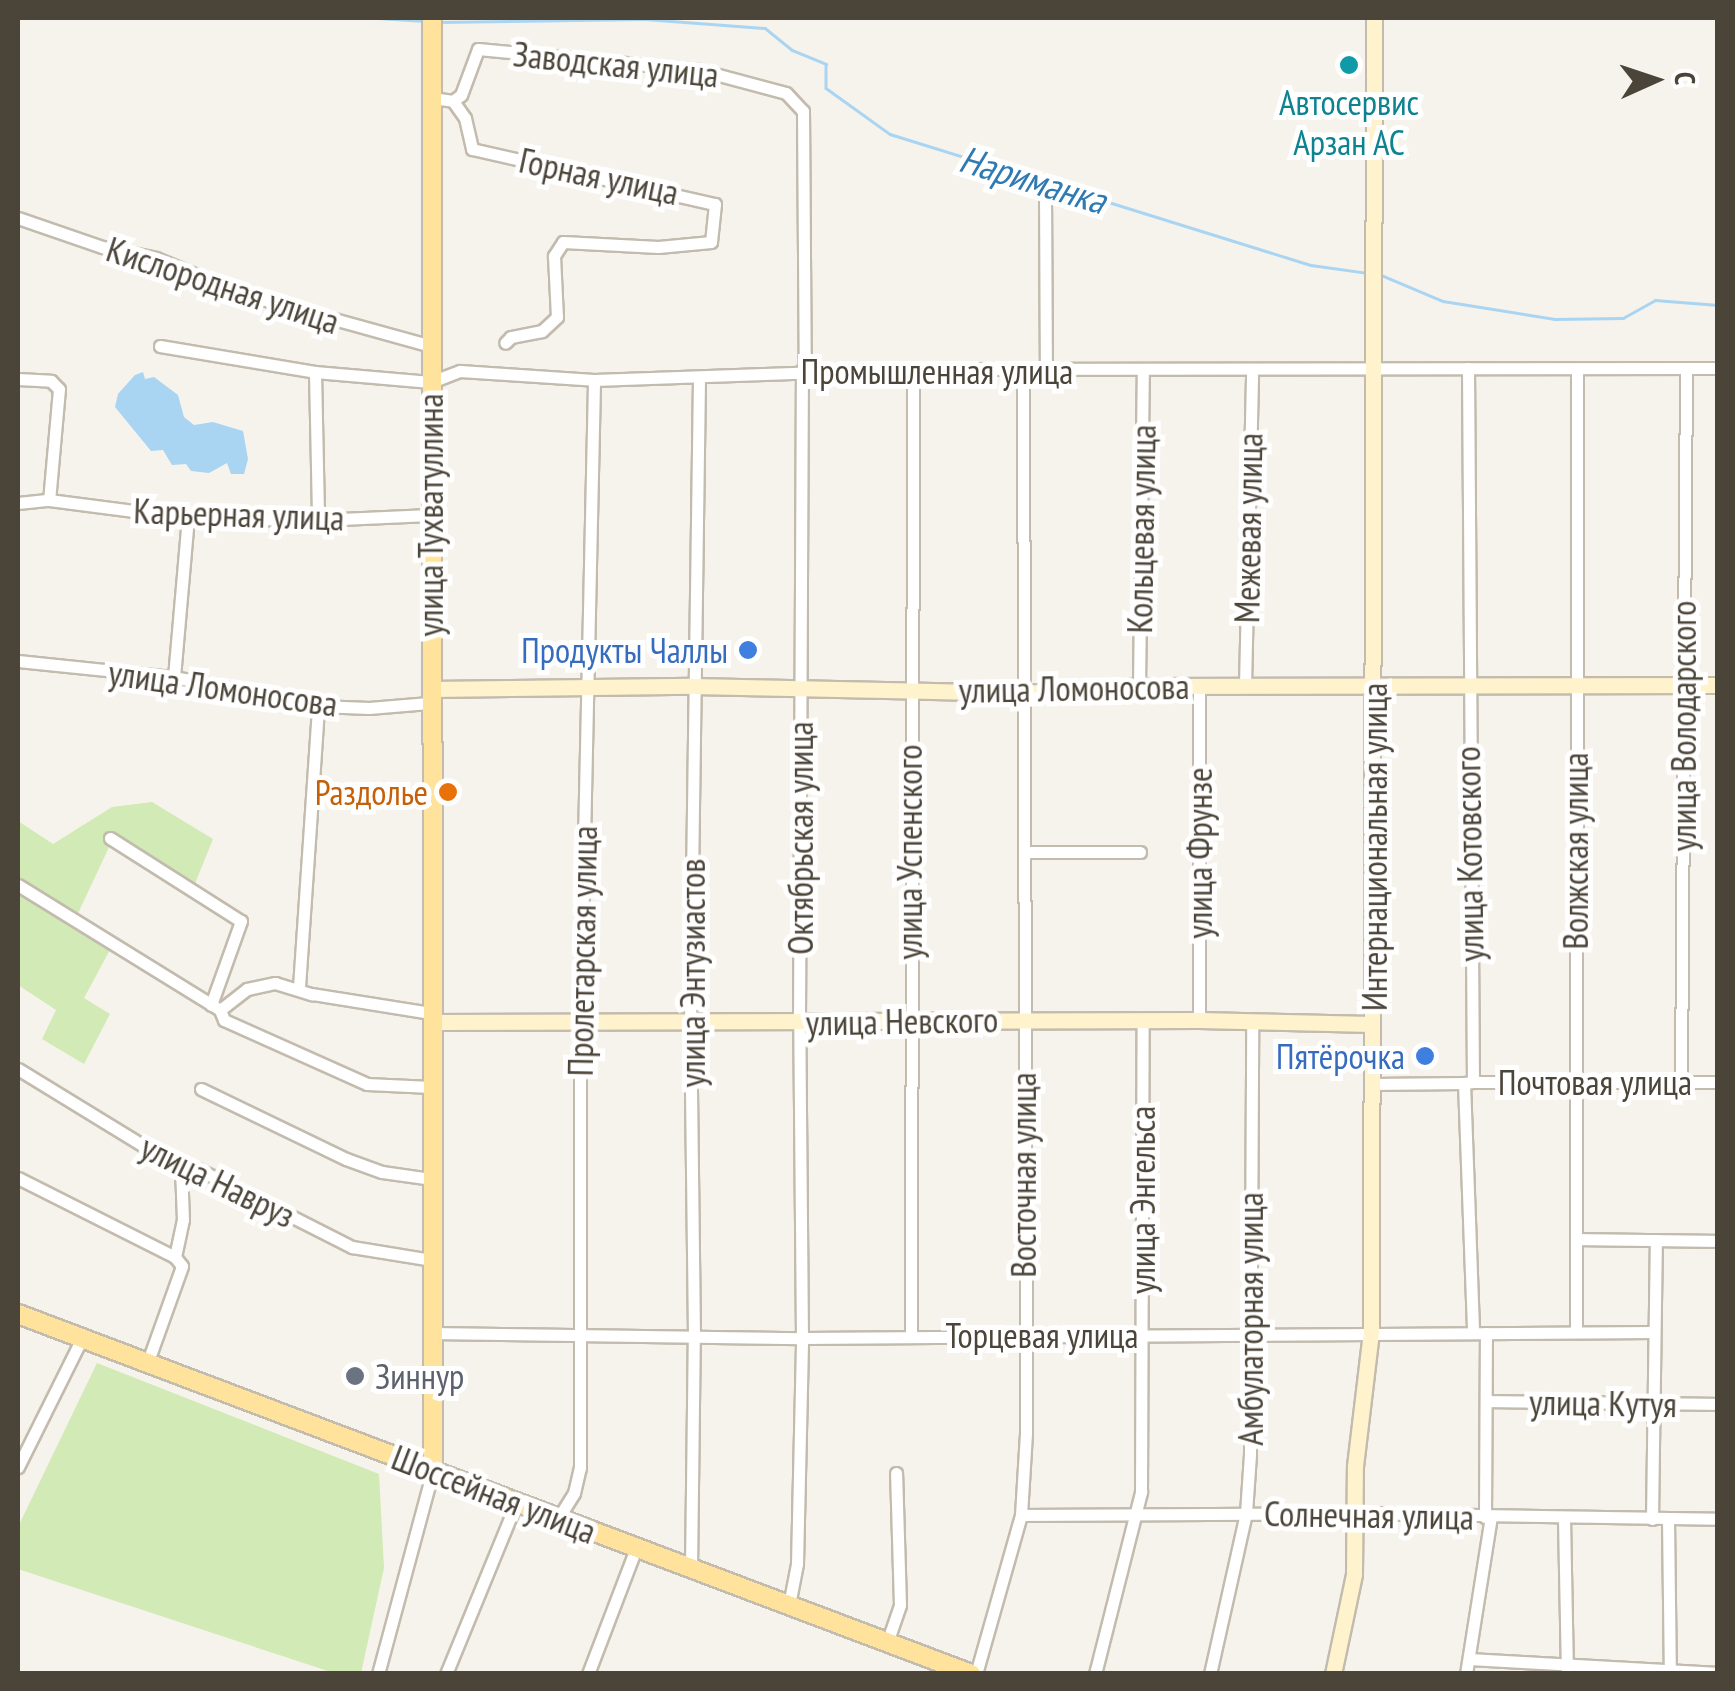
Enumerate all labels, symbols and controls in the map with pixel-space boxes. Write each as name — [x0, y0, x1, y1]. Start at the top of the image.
north arrow — [1605, 30, 1705, 130]
street label: Заводская улица — [511, 32, 721, 96]
marker: Автосервис Арзан АС — [1338, 54, 1360, 76]
text: С — [1667, 71, 1704, 86]
place label: Автосервис Арзан АС — [1279, 81, 1419, 163]
water label: Нариманка — [955, 135, 1111, 223]
street label: Горная улица — [516, 139, 682, 213]
street label: Кислородная улица — [101, 228, 345, 342]
street label: Промышленная улица — [801, 350, 1073, 392]
street label: улица Тухватуллина — [409, 393, 451, 637]
street label: Кольцевая улица — [1118, 424, 1164, 634]
street label: Межевая улица — [1225, 432, 1271, 624]
street label: Карьерная улица — [133, 489, 345, 539]
street label: улица Володарского — [1662, 601, 1704, 851]
place label: Продукты Чаллы — [521, 629, 728, 671]
marker: Продукты Чаллы — [737, 639, 759, 661]
street label: улица Ломоносова — [106, 651, 340, 725]
street label: улица Ломоносова — [958, 665, 1190, 711]
street label: Интернациональная улица — [1353, 683, 1395, 1011]
street label: Октябрьская улица — [779, 721, 821, 955]
street label: улица Успенского — [888, 744, 930, 960]
street label: улица Котовского — [1446, 746, 1492, 962]
street label: Волжская улица — [1554, 752, 1596, 950]
street label: улица Фрунзе — [1178, 767, 1220, 939]
place label: Раздолье — [315, 771, 428, 813]
marker: Раздолье — [437, 781, 459, 803]
street label: Пролетарская улица — [559, 825, 605, 1077]
street label: улица Энтузиастов — [671, 859, 713, 1087]
street label: улица Невского — [805, 998, 999, 1044]
place label: Пятёрочка — [1276, 1035, 1405, 1077]
marker: Пятёрочка — [1414, 1045, 1436, 1067]
street label: Почтовая улица — [1498, 1061, 1692, 1103]
street label: Восточная улица — [1002, 1072, 1044, 1278]
street label: улица Энгельса — [1121, 1106, 1163, 1294]
street label: улица Навруз — [134, 1126, 302, 1236]
street label: Амбулаторная улица — [1229, 1192, 1271, 1446]
street label: Торцевая улица — [945, 1314, 1139, 1356]
place label: Зиннур — [375, 1355, 464, 1397]
marker: Зиннур — [344, 1365, 366, 1387]
street label: улица Кутуя — [1529, 1381, 1677, 1425]
street label: Шоссейная улица — [386, 1436, 602, 1552]
street label: Солнечная улица — [1264, 1492, 1474, 1538]

